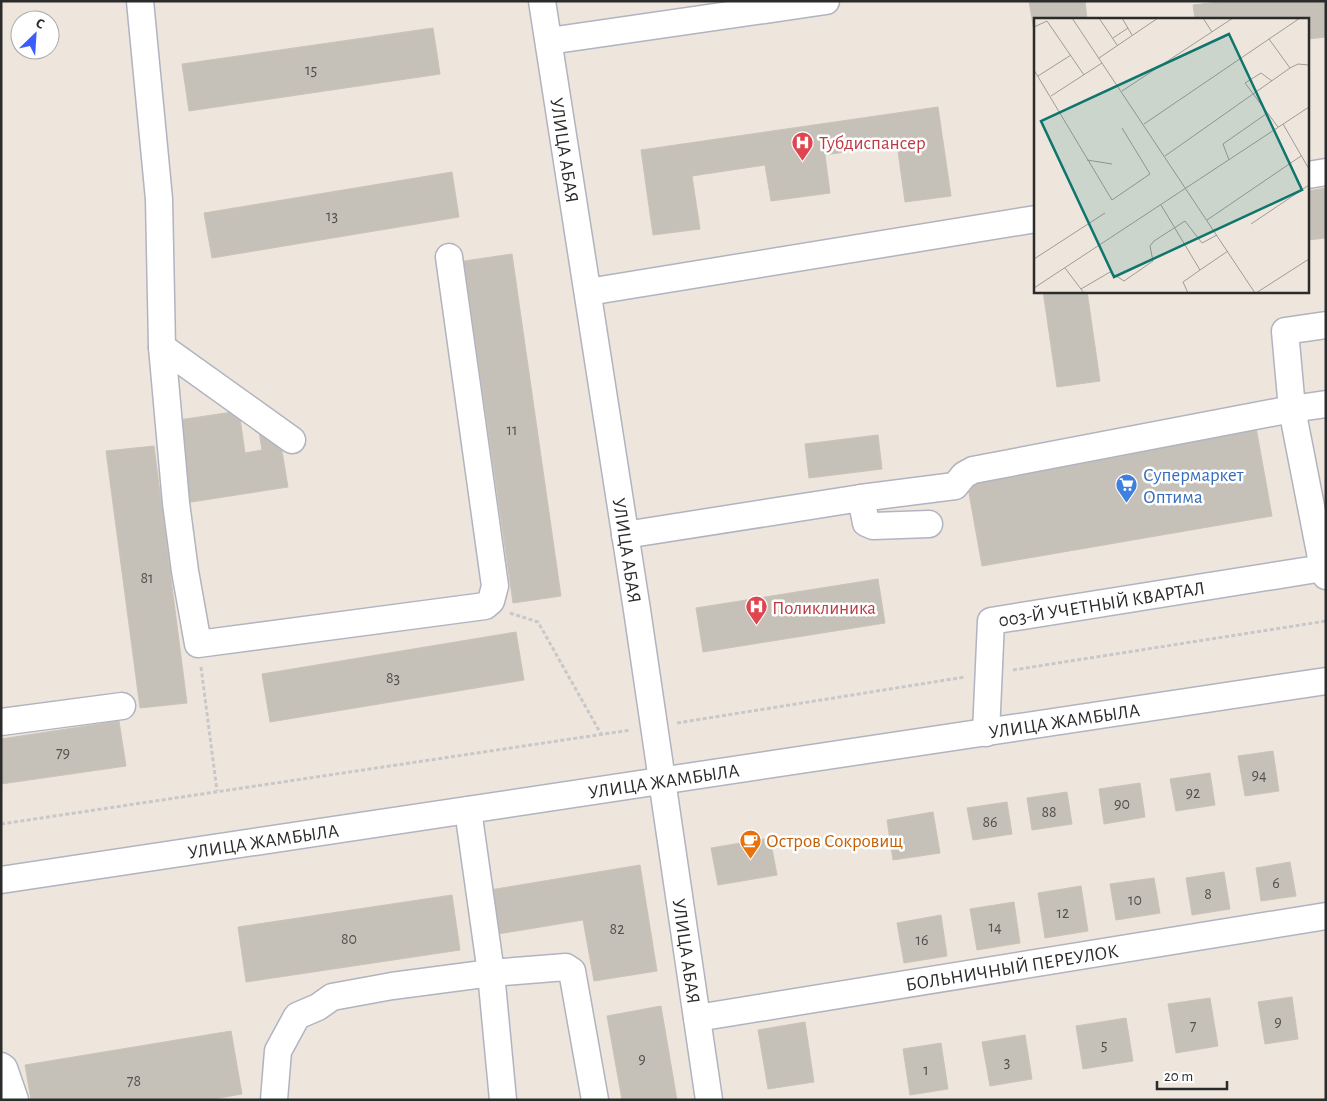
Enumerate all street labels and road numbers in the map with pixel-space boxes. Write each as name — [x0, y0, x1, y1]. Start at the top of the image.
street label: УЛИЦА АБАЯ — [546, 97, 581, 204]
street label: УЛИЦА АБАЯ — [609, 497, 644, 605]
street label: 003-Й УЧЕТНЫЙ КВАРТАЛ — [997, 579, 1206, 631]
street label: УЛИЦА ЖАМБЫЛА — [988, 701, 1141, 743]
street label: УЛИЦА ЖАМБЫЛА — [587, 761, 741, 803]
street label: УЛИЦА ЖАМБЫЛА — [187, 821, 340, 863]
street label: УЛИЦА АБАЯ — [669, 897, 703, 1005]
street label: БОЛЬНИЧНЫЙ ПЕРЕУЛОК — [904, 942, 1120, 995]

